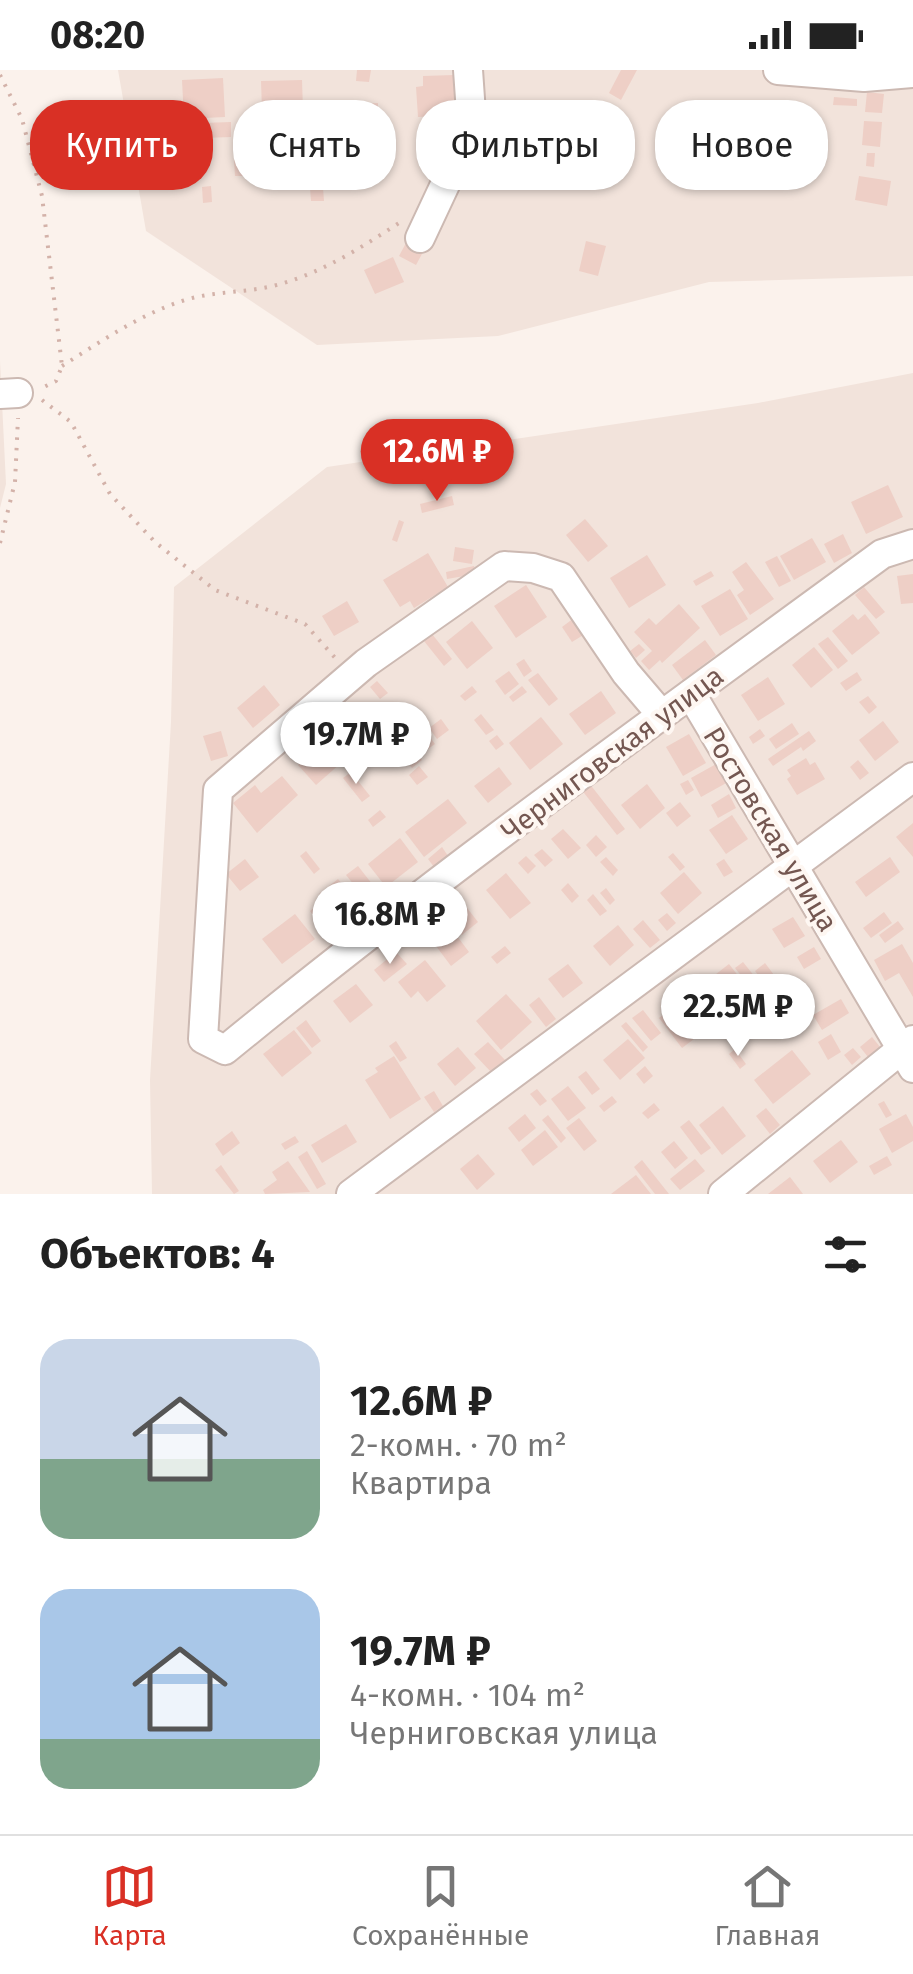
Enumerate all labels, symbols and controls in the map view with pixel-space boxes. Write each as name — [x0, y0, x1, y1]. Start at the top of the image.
text: 08:20 — [50, 12, 145, 58]
chip: Купить — [30, 100, 213, 190]
chip: Снять — [233, 100, 396, 190]
chip: Фильтры — [416, 100, 635, 190]
chip: Новое — [655, 100, 828, 190]
pin: 12.6M ₽ — [345, 419, 529, 504]
text: 12.6M ₽ — [383, 432, 491, 470]
street label: Черниговская улица — [495, 659, 730, 848]
pin: 19.7M ₽ — [264, 702, 448, 787]
text: 19.7M ₽ — [302, 715, 410, 753]
street label: Ростовская улица — [696, 721, 845, 937]
pin: 16.8M ₽ — [298, 882, 482, 967]
text: 16.8M ₽ — [335, 895, 445, 933]
pin: 22.5M ₽ — [646, 974, 830, 1059]
text: 22.5M ₽ — [683, 987, 793, 1025]
icon: filters — [818, 1227, 873, 1282]
text: Объектов: 4 — [40, 1229, 275, 1279]
text: 12.6M ₽ — [350, 1376, 493, 1426]
icon: home — [120, 1379, 240, 1499]
text: 2-комн. · 70 m² — [350, 1426, 567, 1464]
text: Квартира — [350, 1464, 492, 1502]
text: 19.7M ₽ — [350, 1626, 491, 1676]
icon: home — [120, 1629, 240, 1749]
text: 4-комн. · 104 m² — [350, 1676, 585, 1714]
text: Черниговская улица — [350, 1714, 658, 1752]
tab: Карта — [93, 1859, 167, 1952]
tab: Сохранённые — [352, 1859, 529, 1952]
tab: Главная — [715, 1859, 820, 1952]

